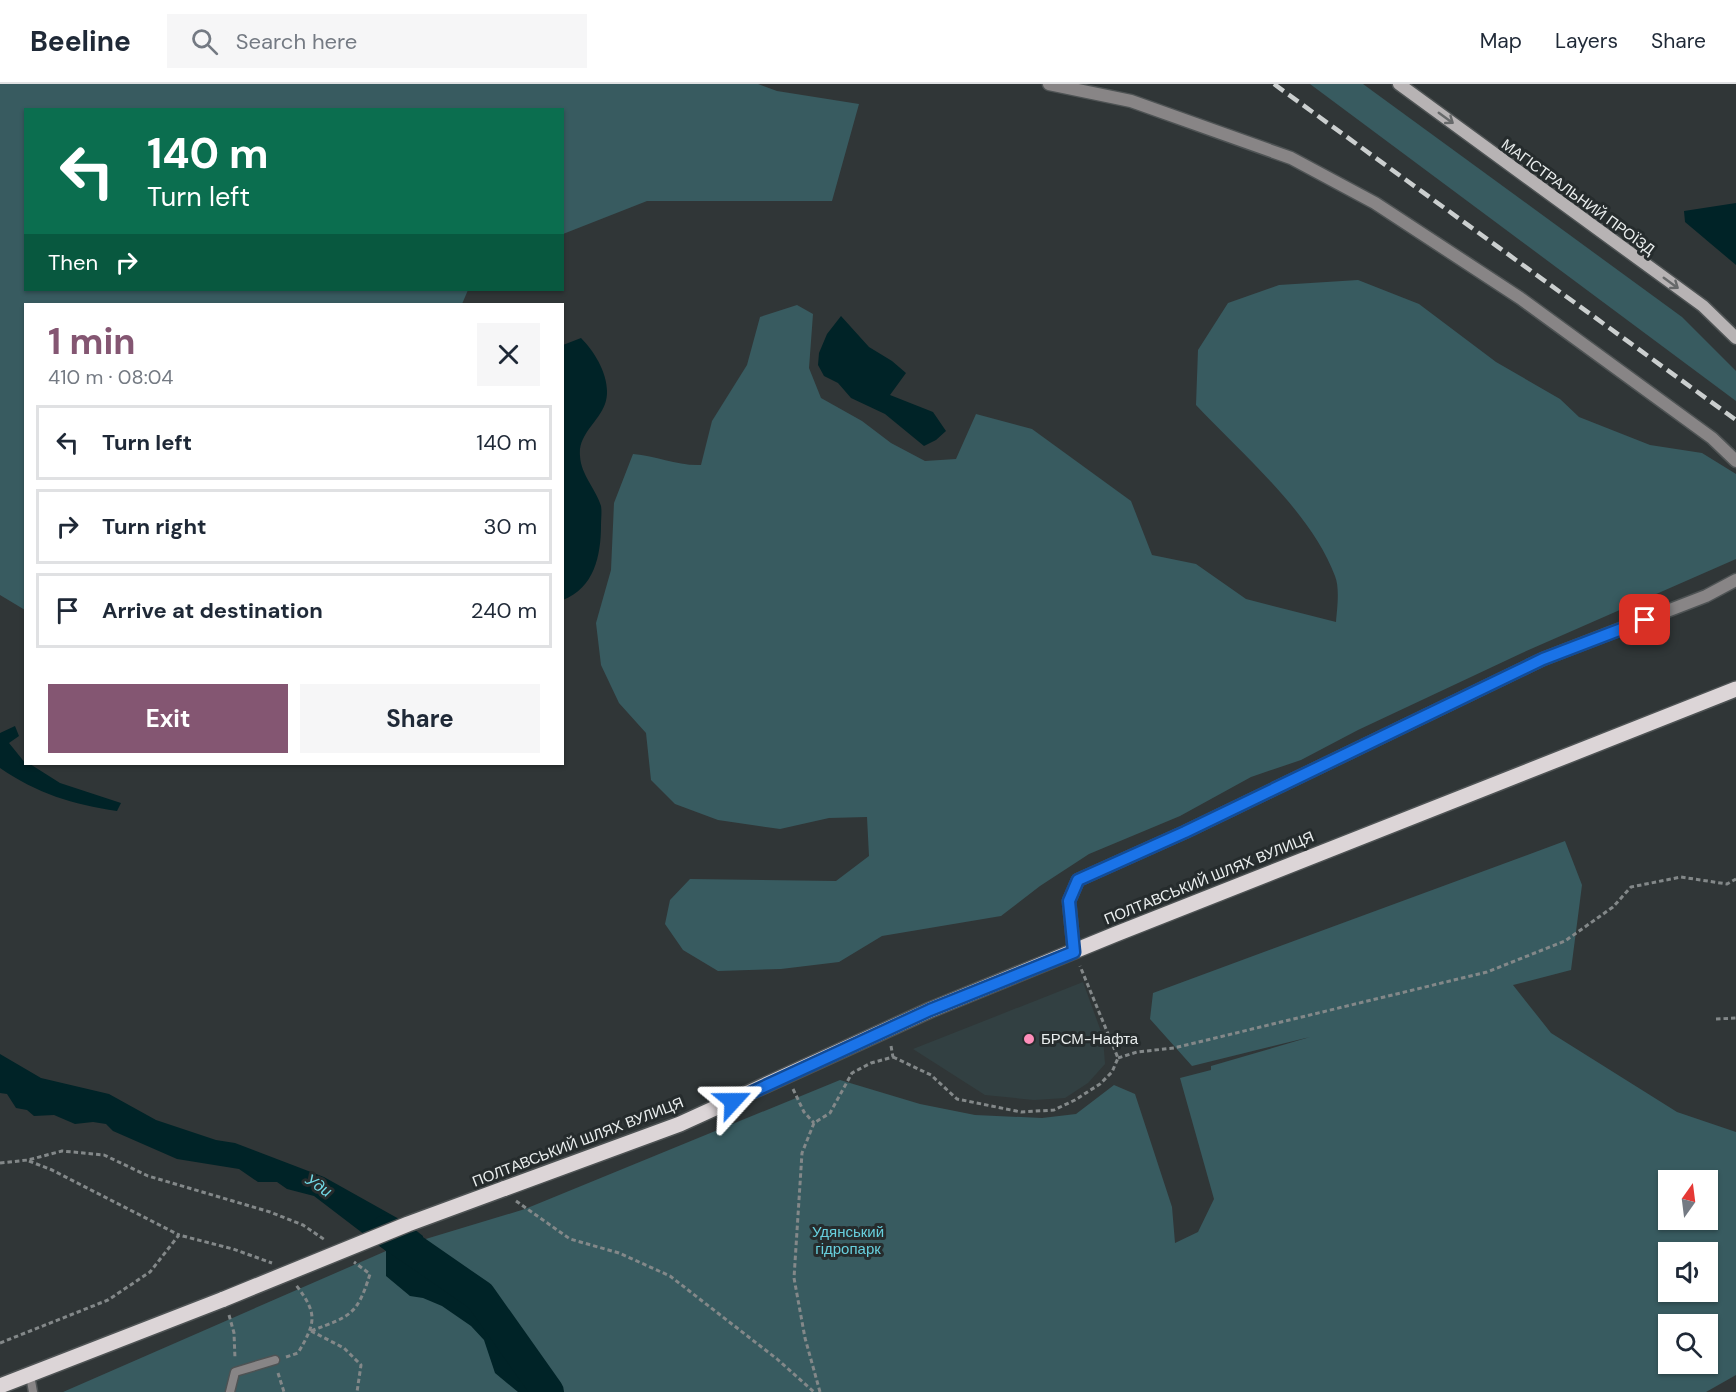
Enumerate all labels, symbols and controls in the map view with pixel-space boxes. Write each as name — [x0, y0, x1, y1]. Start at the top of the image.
search box — [167, 14, 587, 68]
text: Beeline — [30, 23, 131, 60]
icon: search — [188, 25, 221, 58]
text: Search here — [236, 27, 357, 56]
text: Map — [1480, 27, 1522, 55]
text: Layers — [1555, 27, 1618, 55]
text: Share — [1651, 27, 1706, 55]
one-way arrow — [1437, 112, 1453, 125]
text: 140 m — [147, 126, 269, 181]
icon: left — [48, 132, 126, 210]
street label: МАГІСТРАЛЬНИЙ ПРОЇЗД — [1497, 134, 1659, 260]
text: Turn left — [147, 179, 250, 214]
icon: right — [110, 246, 143, 279]
text: Then — [48, 248, 98, 277]
one-way arrow — [1663, 277, 1679, 289]
text: 1 min — [48, 318, 136, 365]
button: close — [477, 323, 540, 386]
text: 410 m · 08:04 — [48, 364, 174, 390]
icon: left — [51, 426, 84, 459]
text: Turn left — [102, 428, 192, 457]
text: 140 m — [476, 428, 537, 457]
icon: right — [51, 510, 84, 543]
text: Turn right — [102, 512, 207, 541]
text: 30 m — [483, 512, 537, 541]
icon: arrive — [51, 594, 84, 627]
pin — [1619, 594, 1670, 645]
text: Arrive at destination — [102, 596, 323, 625]
text: 240 m — [471, 596, 537, 625]
icon: arrive — [1628, 603, 1661, 636]
button: Exit — [48, 684, 288, 753]
button: Share — [300, 684, 540, 753]
street label: ПОЛТАВСЬКИЙ ШЛЯХ ВУЛИЦЯ — [1101, 827, 1317, 929]
place label: БРСМ-Нафта — [1041, 1029, 1139, 1049]
marker: БРСМ-Нафта — [1022, 1032, 1036, 1046]
position arrow — [701, 1069, 765, 1133]
street label: ПОЛТАВСЬКИЙ ШЛЯХ ВУЛИЦЯ — [469, 1092, 687, 1192]
water label: Уди — [300, 1168, 336, 1202]
north arrow — [1658, 1170, 1718, 1230]
map controls — [1658, 1170, 1718, 1374]
park label: Удянський гідропарк — [812, 1222, 884, 1259]
button: sound — [1658, 1242, 1718, 1302]
button: search — [1658, 1314, 1718, 1374]

